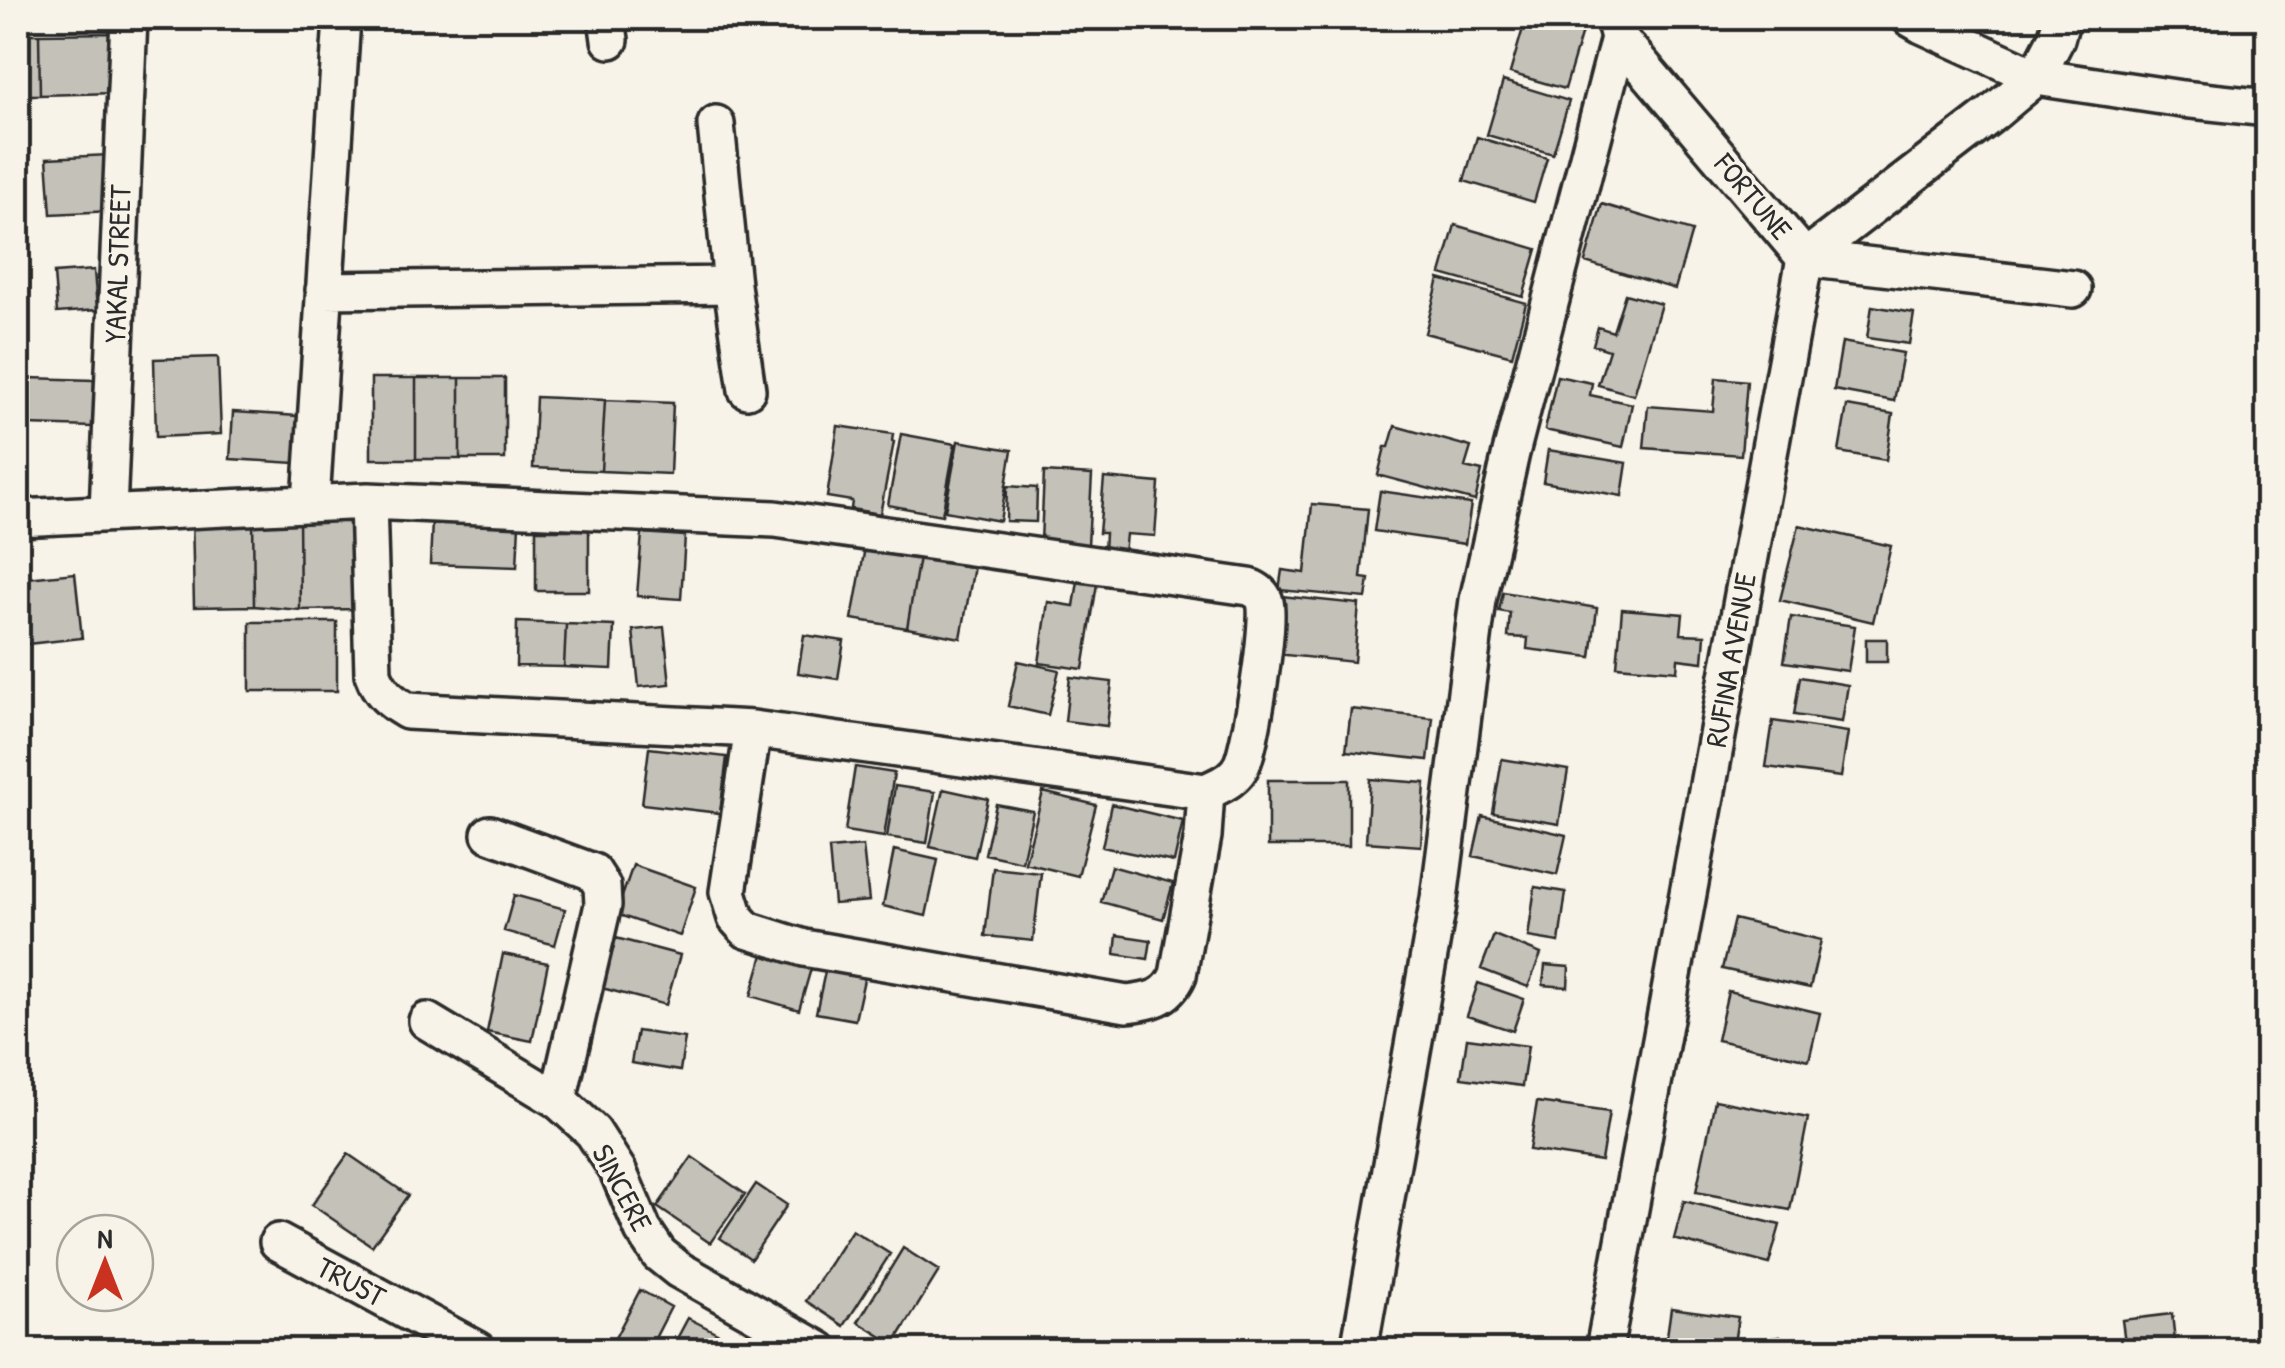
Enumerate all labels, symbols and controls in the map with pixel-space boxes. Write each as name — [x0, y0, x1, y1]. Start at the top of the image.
street label: FORTUNE — [1705, 144, 1802, 248]
street label: YAKAL STREET — [94, 183, 140, 344]
street label: RUFINA AVENUE — [1695, 569, 1765, 750]
street label: SINCERE — [583, 1137, 662, 1238]
north arrow — [55, 1213, 155, 1313]
text: N — [98, 1219, 113, 1257]
street label: TRUST — [310, 1247, 393, 1316]

